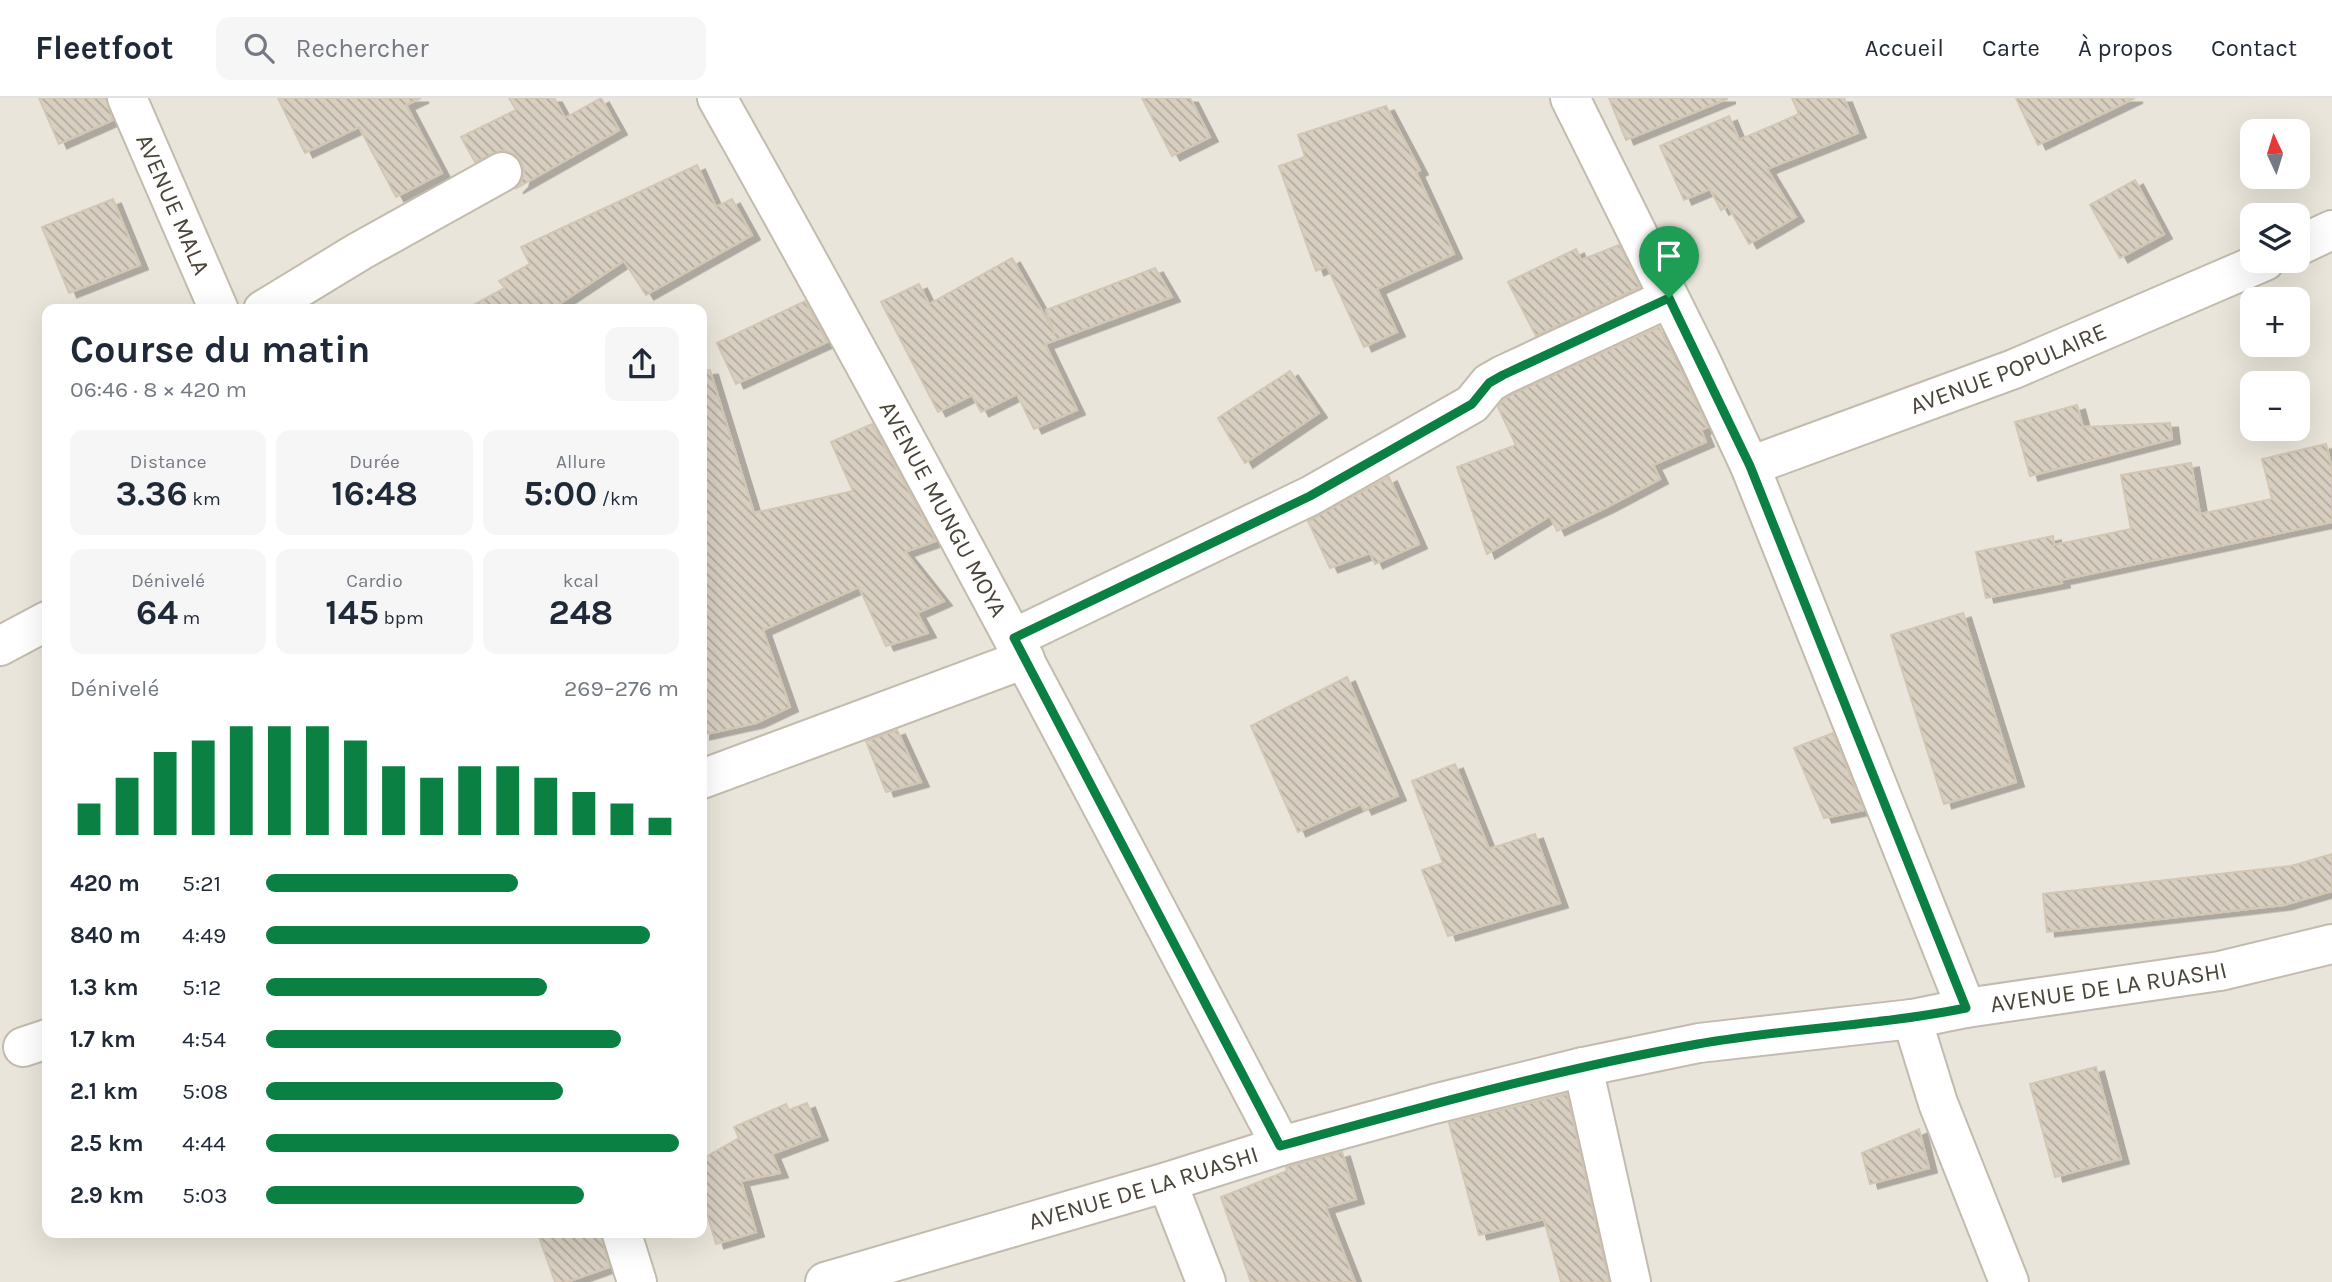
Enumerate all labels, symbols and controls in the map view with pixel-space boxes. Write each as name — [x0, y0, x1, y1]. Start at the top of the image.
search box — [216, 17, 706, 80]
text: Fleetfoot — [35, 29, 174, 67]
icon: search — [240, 29, 278, 67]
text: Rechercher — [296, 33, 429, 64]
text: Accueil — [1865, 34, 1944, 62]
text: Carte — [1982, 34, 2040, 62]
text: À propos — [2078, 34, 2173, 62]
text: Contact — [2211, 34, 2297, 62]
north arrow — [2240, 119, 2310, 189]
map controls — [2240, 119, 2310, 441]
street label: AVENUE MALA — [130, 130, 216, 279]
button: layers — [2240, 203, 2310, 273]
pin — [1639, 226, 1699, 298]
icon: arrive — [1650, 237, 1688, 275]
button: + — [2240, 287, 2310, 357]
street label: AVENUE POPULAIRE — [1906, 317, 2111, 420]
text: Course du matin — [70, 327, 370, 372]
button: share — [605, 327, 679, 401]
button: − — [2240, 371, 2310, 441]
text: 06:46 · 8 × 420 m — [70, 376, 247, 403]
street label: AVENUE MUNGU MOYA — [873, 396, 1013, 622]
text: Distance — [130, 451, 207, 473]
text: Durée — [349, 451, 400, 473]
text: Allure — [556, 451, 606, 473]
text: 3.36 — [116, 473, 188, 514]
text: 16:48 — [331, 473, 418, 514]
text: 5:00 — [523, 473, 597, 514]
text: km — [188, 488, 221, 510]
text: /km — [597, 488, 638, 510]
text: Dénivelé — [131, 570, 205, 592]
text: Cardio — [346, 570, 403, 592]
text: kcal — [563, 570, 599, 592]
text: 64 — [136, 592, 178, 633]
text: 145 — [325, 592, 379, 633]
text: 248 — [549, 592, 613, 633]
text: m — [178, 607, 200, 629]
text: bpm — [379, 607, 424, 629]
text: Dénivelé — [70, 675, 159, 702]
text: 269–276 m — [564, 675, 679, 702]
text: 420 m — [70, 870, 140, 897]
text: 5:21 — [182, 870, 221, 897]
text: 840 m — [70, 922, 141, 949]
text: 4:49 — [182, 922, 226, 949]
street label: AVENUE DE LA RUASHI — [1988, 956, 2230, 1018]
text: 1.3 km — [70, 974, 139, 1001]
text: 5:12 — [182, 974, 221, 1001]
text: 1.7 km — [70, 1026, 136, 1053]
text: 4:54 — [182, 1026, 226, 1053]
text: 2.1 km — [70, 1078, 138, 1105]
text: 5:08 — [182, 1078, 228, 1105]
text: 2.5 km — [70, 1130, 144, 1157]
text: 4:44 — [182, 1130, 226, 1157]
street label: AVENUE DE LA RUASHI — [1025, 1140, 1262, 1236]
text: 2.9 km — [70, 1182, 144, 1209]
text: 5:03 — [182, 1182, 228, 1209]

